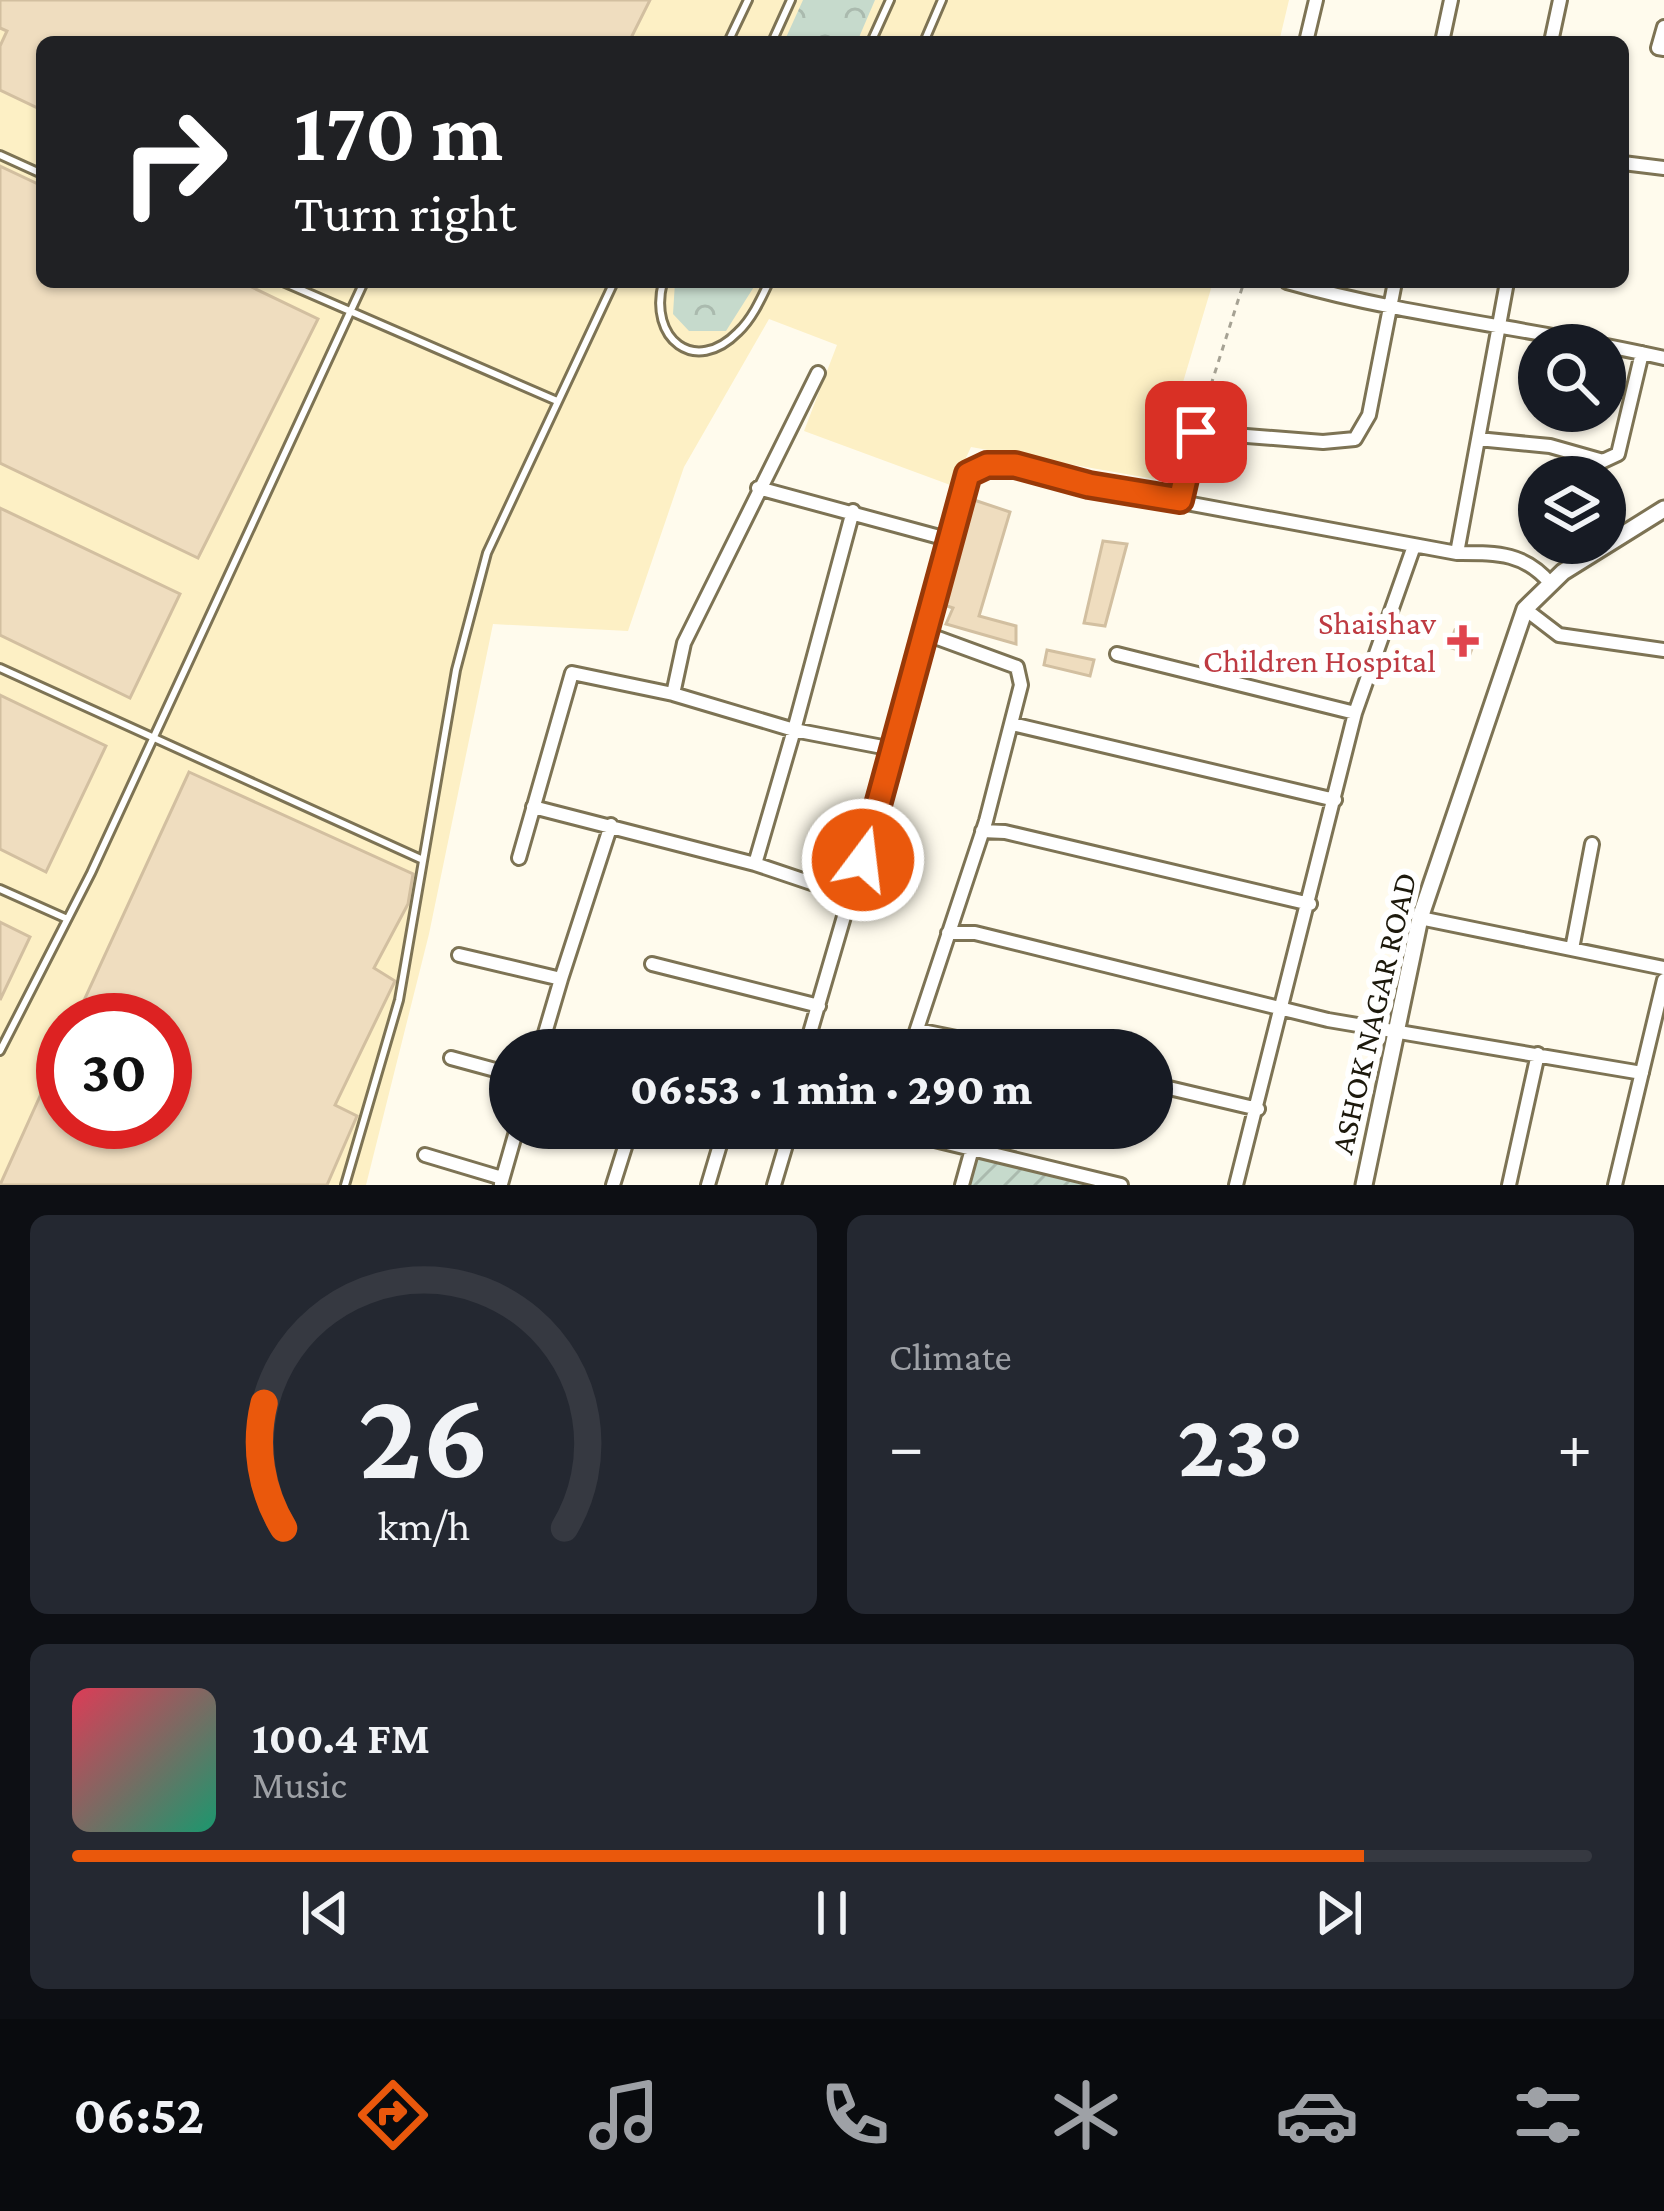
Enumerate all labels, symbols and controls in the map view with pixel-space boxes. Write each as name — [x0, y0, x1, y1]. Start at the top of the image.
icon: right — [96, 84, 252, 240]
text: 170 m — [294, 85, 503, 178]
text: Turn right — [294, 183, 516, 243]
map controls — [1518, 324, 1626, 564]
button: search — [1518, 324, 1626, 432]
pin — [1145, 381, 1247, 483]
icon: arrive — [1163, 399, 1229, 465]
button: layers — [1518, 456, 1626, 564]
place label: Shaishav Children Hospital — [1203, 604, 1437, 679]
marker: Shaishav Children Hospital — [1447, 625, 1479, 657]
position arrow — [800, 797, 926, 923]
street label: ASHOK NAGAR ROAD — [1323, 869, 1423, 1157]
speed limit sign: 30 — [36, 993, 192, 1149]
text: 06:53 · 1 min · 290 m — [630, 1064, 1032, 1114]
text: Climate — [889, 1335, 1012, 1378]
text: 26 — [358, 1365, 489, 1504]
text: 23° — [1178, 1395, 1303, 1495]
text: − — [889, 1409, 924, 1482]
text: + — [1557, 1409, 1592, 1482]
text: km/h — [377, 1501, 470, 1548]
text: 100.4 FM — [252, 1713, 430, 1763]
text: Music — [252, 1763, 347, 1806]
icon: previous — [292, 1880, 358, 1946]
icon: pause — [799, 1880, 865, 1946]
icon: next — [1306, 1880, 1372, 1946]
icon: directions — [351, 2073, 435, 2157]
icon: music — [582, 2073, 666, 2157]
icon: phone — [813, 2073, 897, 2157]
icon: climate — [1044, 2073, 1128, 2157]
icon: car — [1275, 2073, 1359, 2157]
icon: filters — [1506, 2073, 1590, 2157]
text: 06:52 — [74, 2085, 204, 2145]

